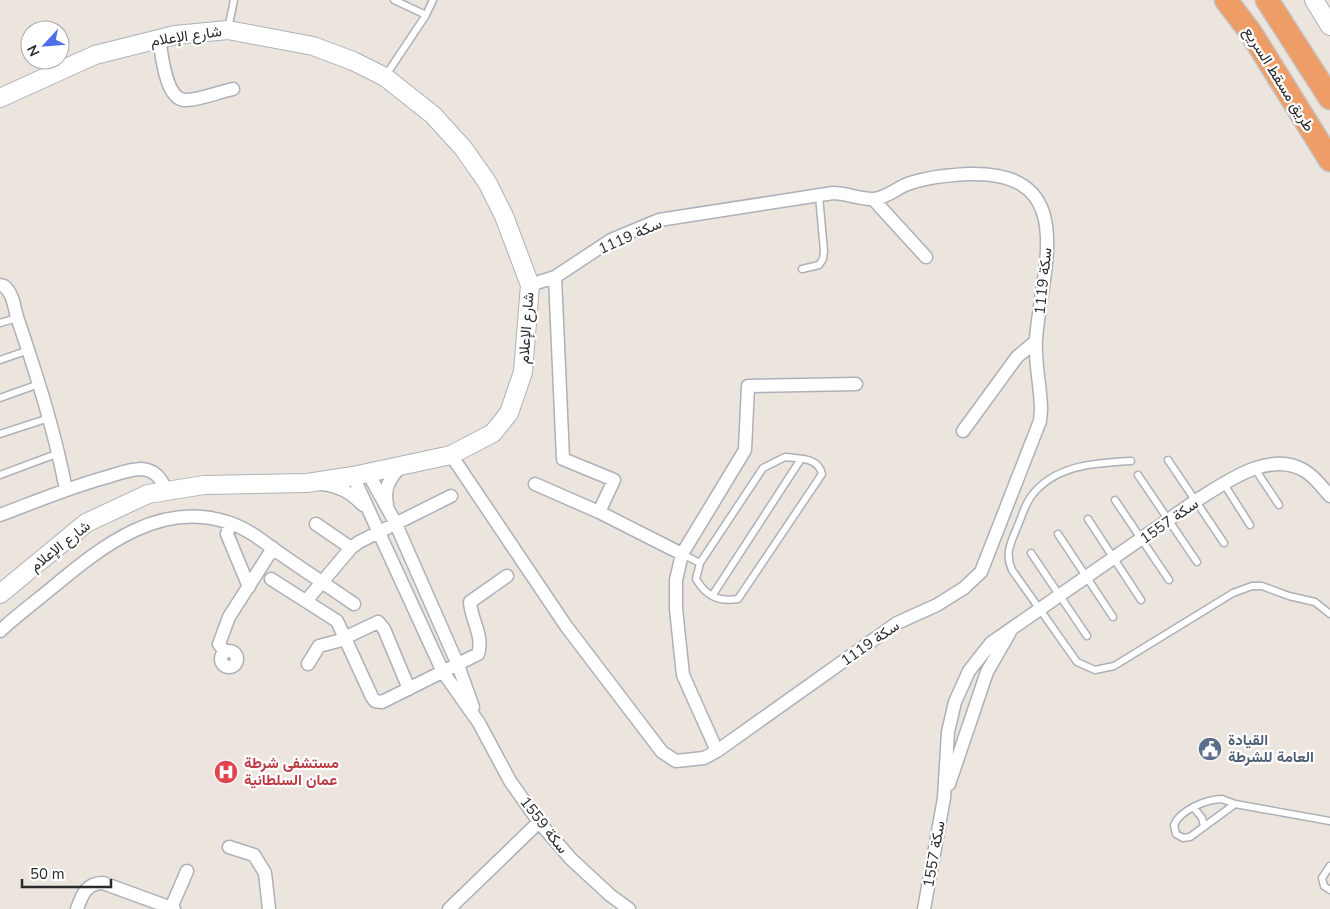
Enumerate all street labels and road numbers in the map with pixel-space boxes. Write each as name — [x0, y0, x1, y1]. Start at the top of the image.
street label: شارع الإعلام — [149, 21, 223, 52]
street label: طريق مسقط السريع — [1238, 23, 1319, 136]
street label: سكة 1119 — [595, 213, 665, 259]
street label: سكة 1119 — [1030, 246, 1056, 315]
street label: شارع الإعلام — [514, 291, 539, 365]
street label: سكة 1557 — [1136, 493, 1202, 548]
street label: شارع الإعلام — [26, 516, 95, 577]
street label: سكة 1119 — [837, 615, 903, 670]
street label: سكة 1559 — [515, 792, 573, 858]
street label: سكة 1557 — [918, 819, 950, 889]

